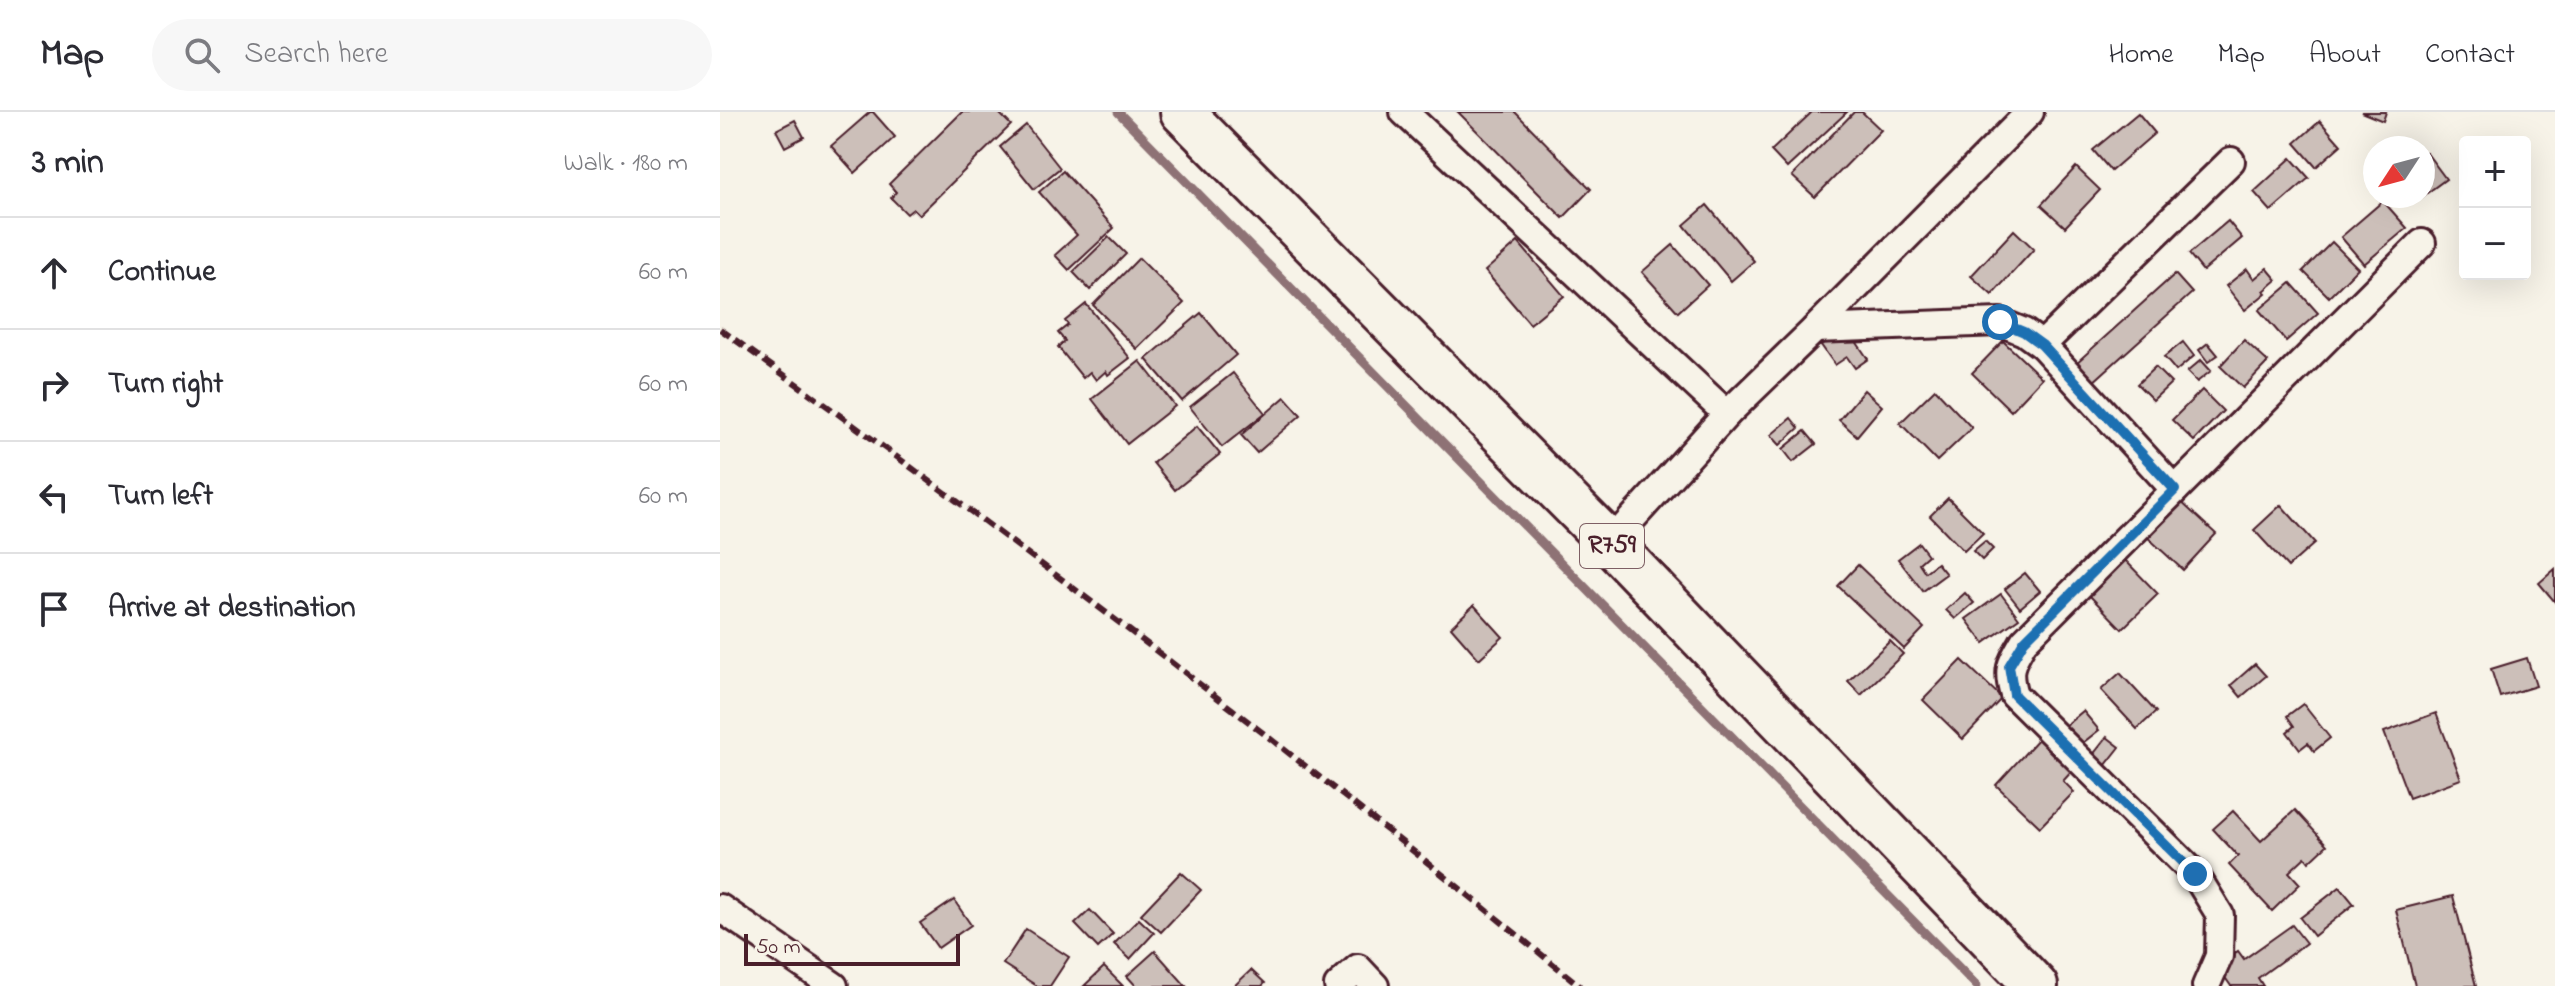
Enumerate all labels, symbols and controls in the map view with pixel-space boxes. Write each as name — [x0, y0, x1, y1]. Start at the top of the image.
search box — [152, 19, 712, 91]
text: Map — [40, 27, 104, 83]
icon: search — [180, 33, 224, 77]
text: Search here — [244, 33, 388, 77]
text: Home — [2108, 35, 2174, 76]
text: Map — [2218, 35, 2265, 76]
text: About — [2309, 35, 2381, 76]
text: Contact — [2425, 35, 2515, 76]
north arrow — [2363, 136, 2435, 208]
map controls — [2459, 136, 2531, 280]
button: + — [2459, 136, 2531, 208]
text: 3 min — [32, 139, 104, 189]
text: Walk · 180 m — [564, 145, 688, 183]
button: − — [2459, 208, 2531, 280]
icon: ahead — [32, 251, 76, 295]
text: Continue — [108, 251, 216, 295]
text: 60 m — [639, 254, 688, 292]
route start — [1982, 304, 2018, 340]
icon: right — [32, 363, 76, 407]
text: Turn right — [108, 363, 223, 407]
text: 60 m — [639, 366, 688, 404]
icon: left — [32, 475, 76, 519]
text: Turn left — [108, 475, 213, 519]
text: 60 m — [639, 478, 688, 516]
road number: R759 — [1580, 524, 1644, 568]
icon: arrive — [32, 587, 76, 631]
text: Arrive at destination — [108, 587, 356, 631]
route end — [2177, 856, 2213, 892]
scale bar — [744, 930, 960, 966]
text: 50 m — [756, 932, 801, 964]

